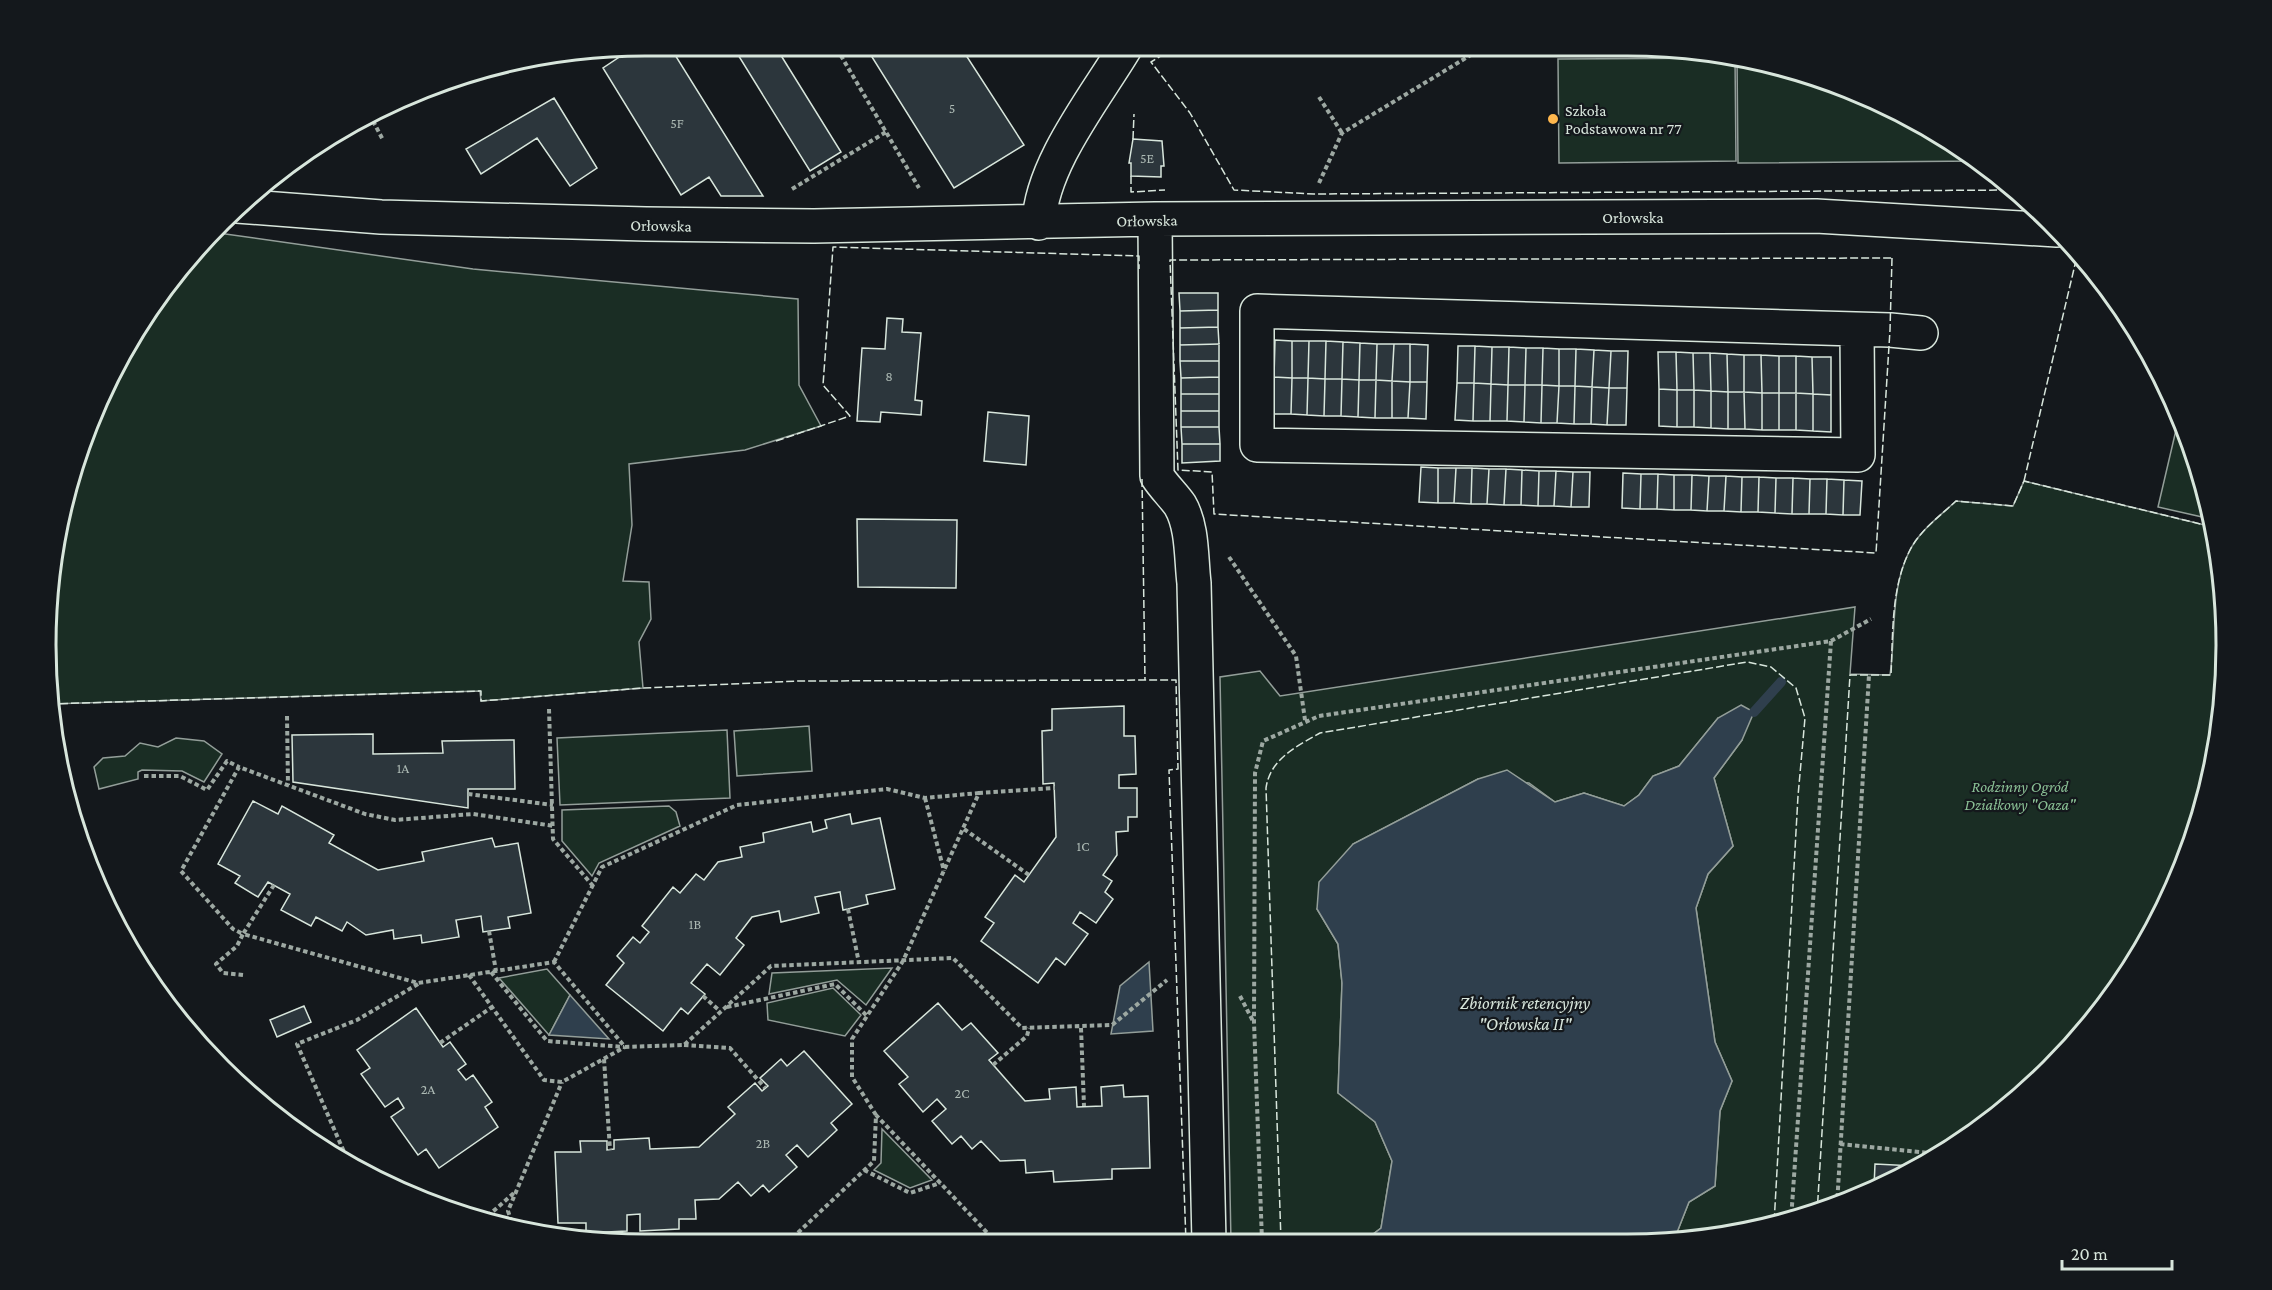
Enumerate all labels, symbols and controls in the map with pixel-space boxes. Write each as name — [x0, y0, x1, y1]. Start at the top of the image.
house number: 5 — [949, 100, 955, 116]
place label: Szkoła Podstawowa nr 77 — [1565, 102, 1682, 137]
marker: Szkoła Podstawowa nr 77 — [1546, 112, 1560, 126]
house number: 5F — [670, 115, 684, 131]
house number: 5E — [1140, 150, 1154, 166]
street label: Orłowska — [1602, 209, 1664, 226]
street label: Orłowska — [1116, 211, 1178, 230]
street label: Orłowska — [630, 216, 692, 235]
house number: 8 — [885, 368, 893, 384]
house number: 1A — [397, 760, 409, 776]
park label: Rodzinny Ogród Działkowy "Oaza" — [1965, 778, 2077, 814]
house number: 1C — [1077, 838, 1089, 854]
house number: 1B — [689, 916, 701, 932]
water label: Zbiornik retencyjny "Orłowska II" — [1460, 993, 1591, 1034]
house number: 2A — [421, 1081, 435, 1097]
house number: 2C — [955, 1085, 969, 1101]
house number: 2B — [756, 1135, 771, 1151]
scale bar — [2062, 1233, 2172, 1271]
text: 20 m — [2071, 1244, 2108, 1264]

